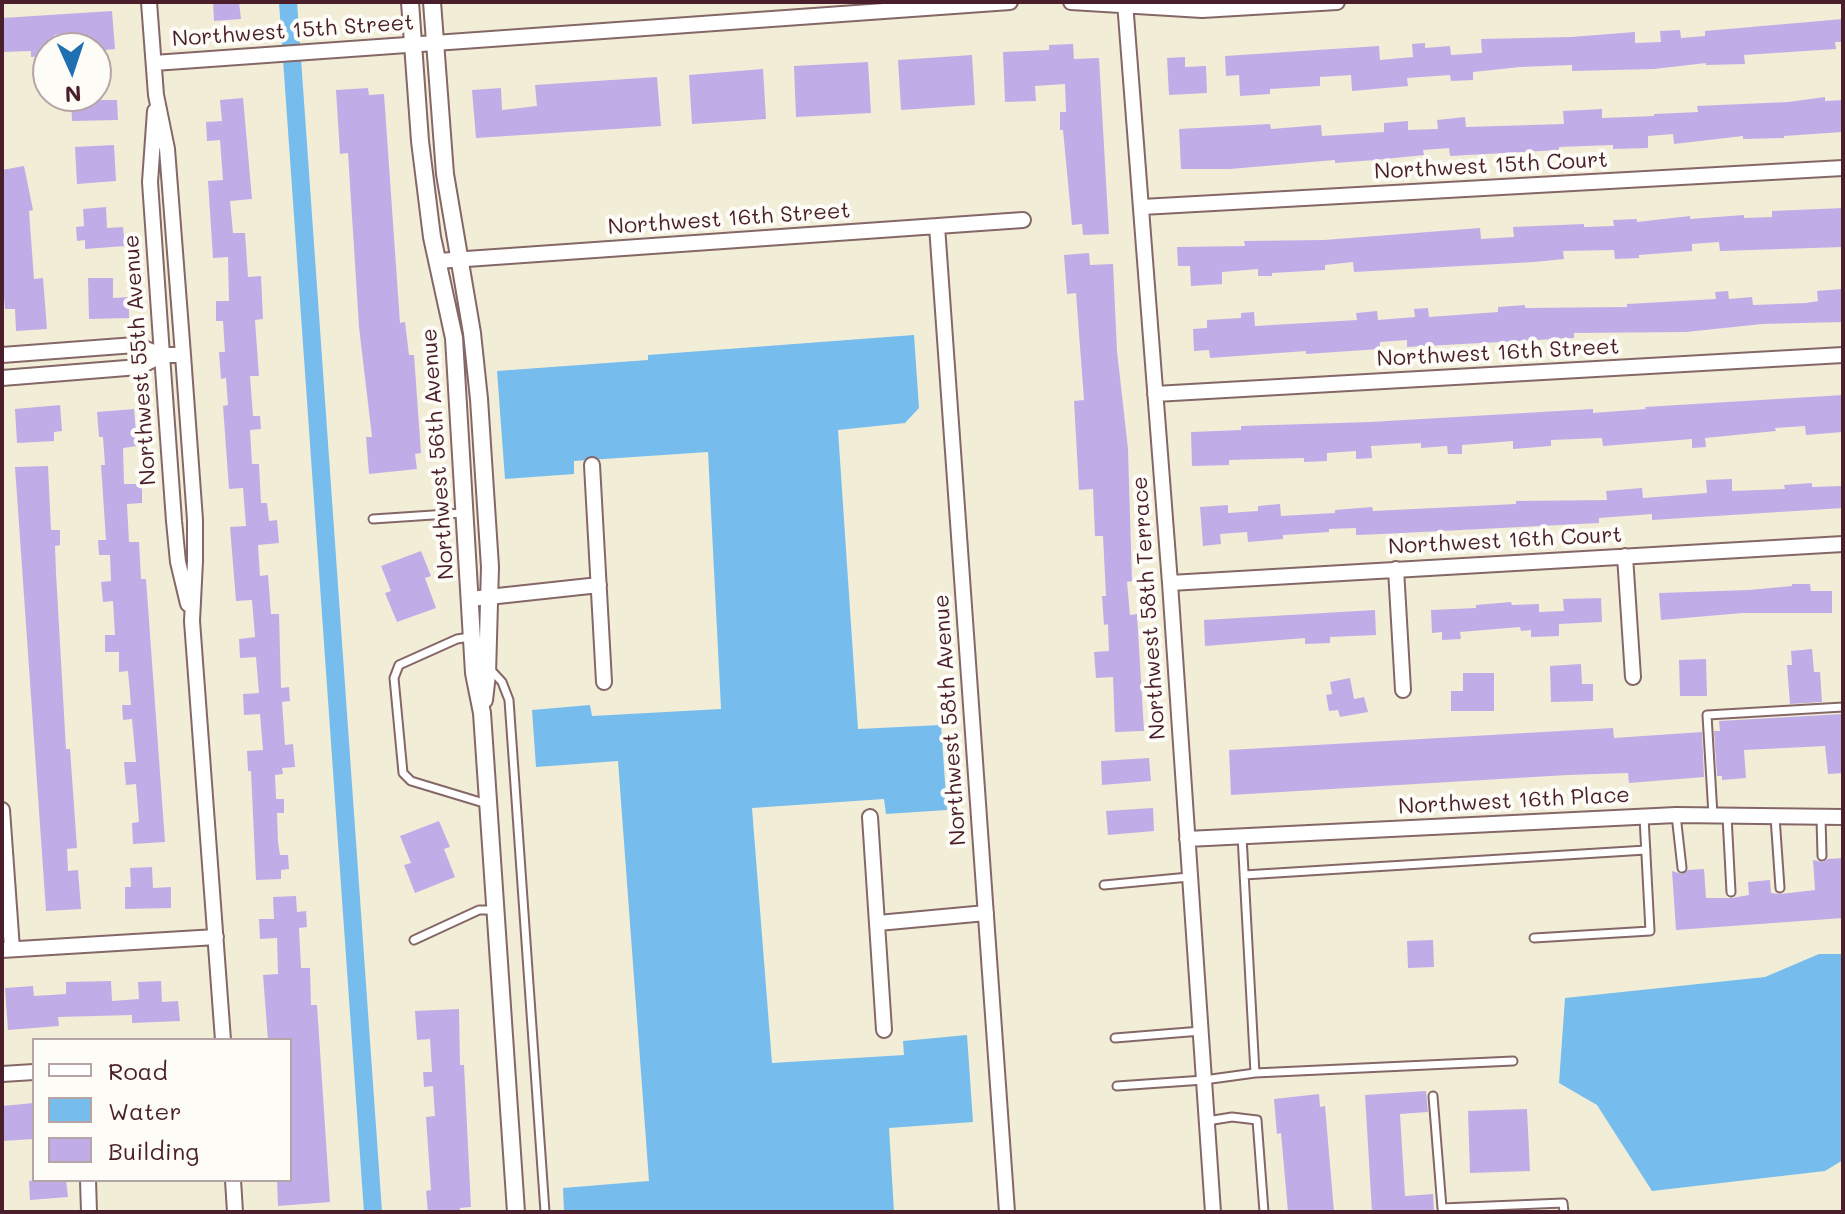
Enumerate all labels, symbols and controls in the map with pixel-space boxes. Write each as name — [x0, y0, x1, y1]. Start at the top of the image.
street label: Northwest 15th Street — [171, 9, 415, 53]
north arrow — [32, 32, 112, 112]
text: N — [64, 80, 82, 109]
street label: Northwest 15th Court — [1374, 147, 1608, 185]
street label: Northwest 16th Street — [607, 197, 851, 241]
street label: Northwest 55th Avenue — [118, 234, 162, 486]
street label: Northwest 56th Avenue — [416, 327, 460, 581]
street label: Northwest 16th Street — [1376, 333, 1620, 373]
street label: Northwest 58th Terrace — [1127, 475, 1171, 741]
street label: Northwest 16th Court — [1387, 522, 1623, 560]
street label: Northwest 58th Avenue — [928, 593, 972, 847]
street label: Northwest 16th Place — [1397, 782, 1631, 820]
legend — [32, 1038, 292, 1182]
text: Road — [108, 1055, 168, 1086]
text: Water — [108, 1095, 182, 1126]
text: Building — [108, 1135, 199, 1166]

